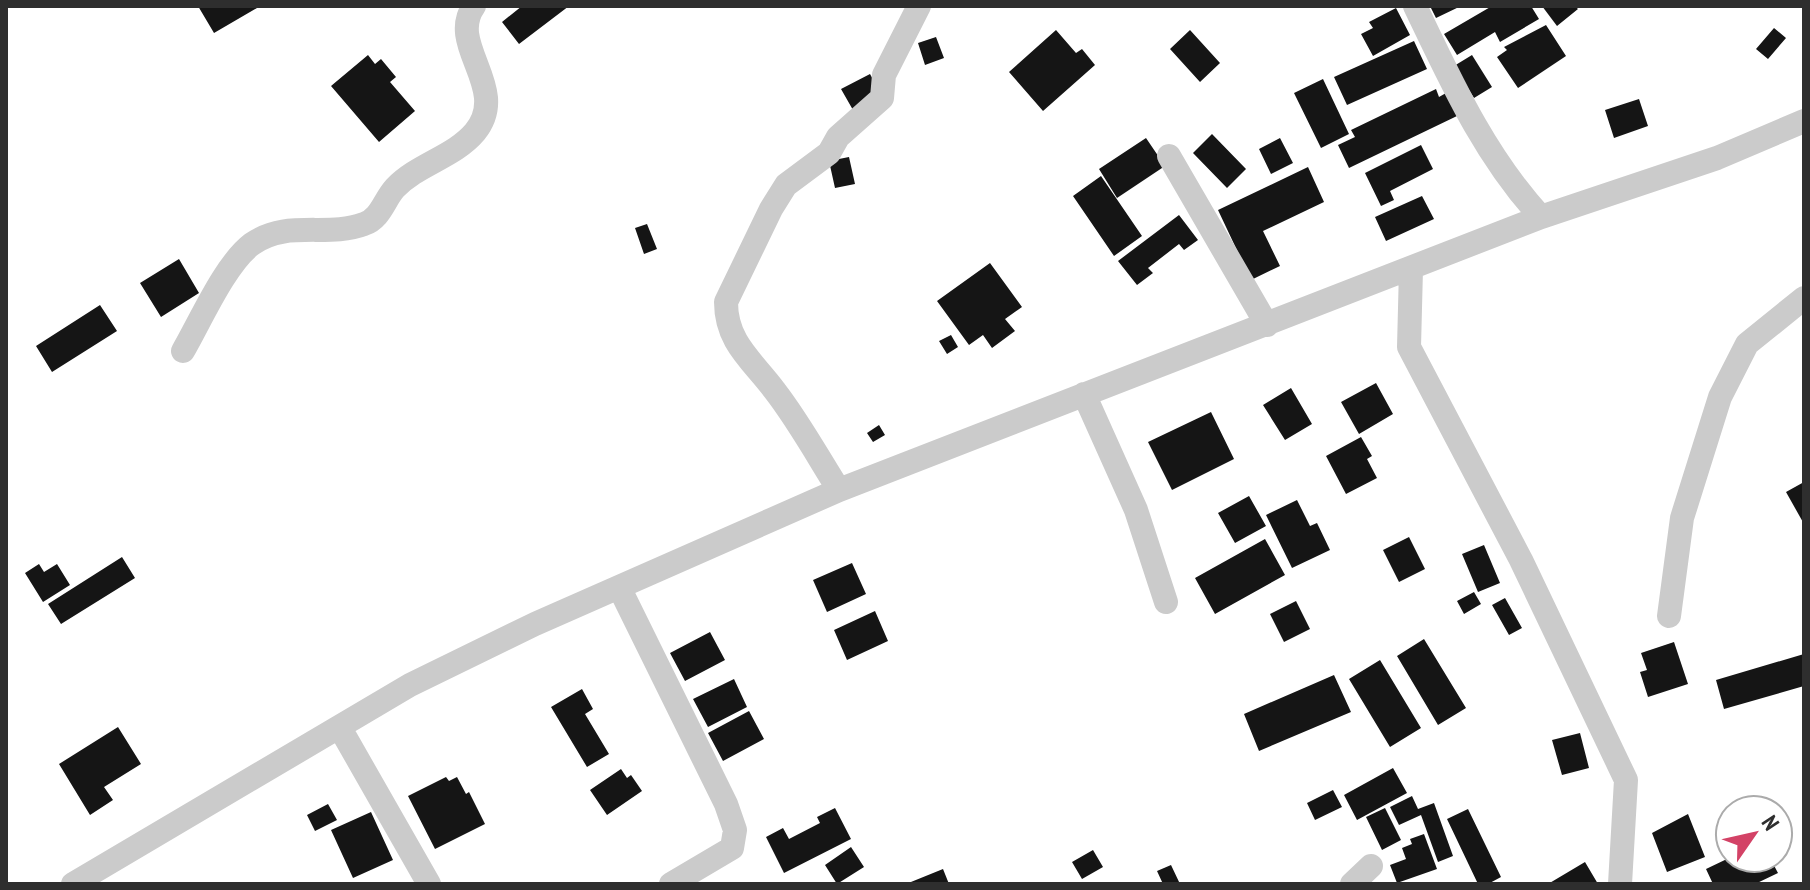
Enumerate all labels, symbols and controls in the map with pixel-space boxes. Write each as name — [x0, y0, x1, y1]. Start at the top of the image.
north arrow — [1714, 794, 1794, 874]
text: N — [1756, 810, 1786, 836]

